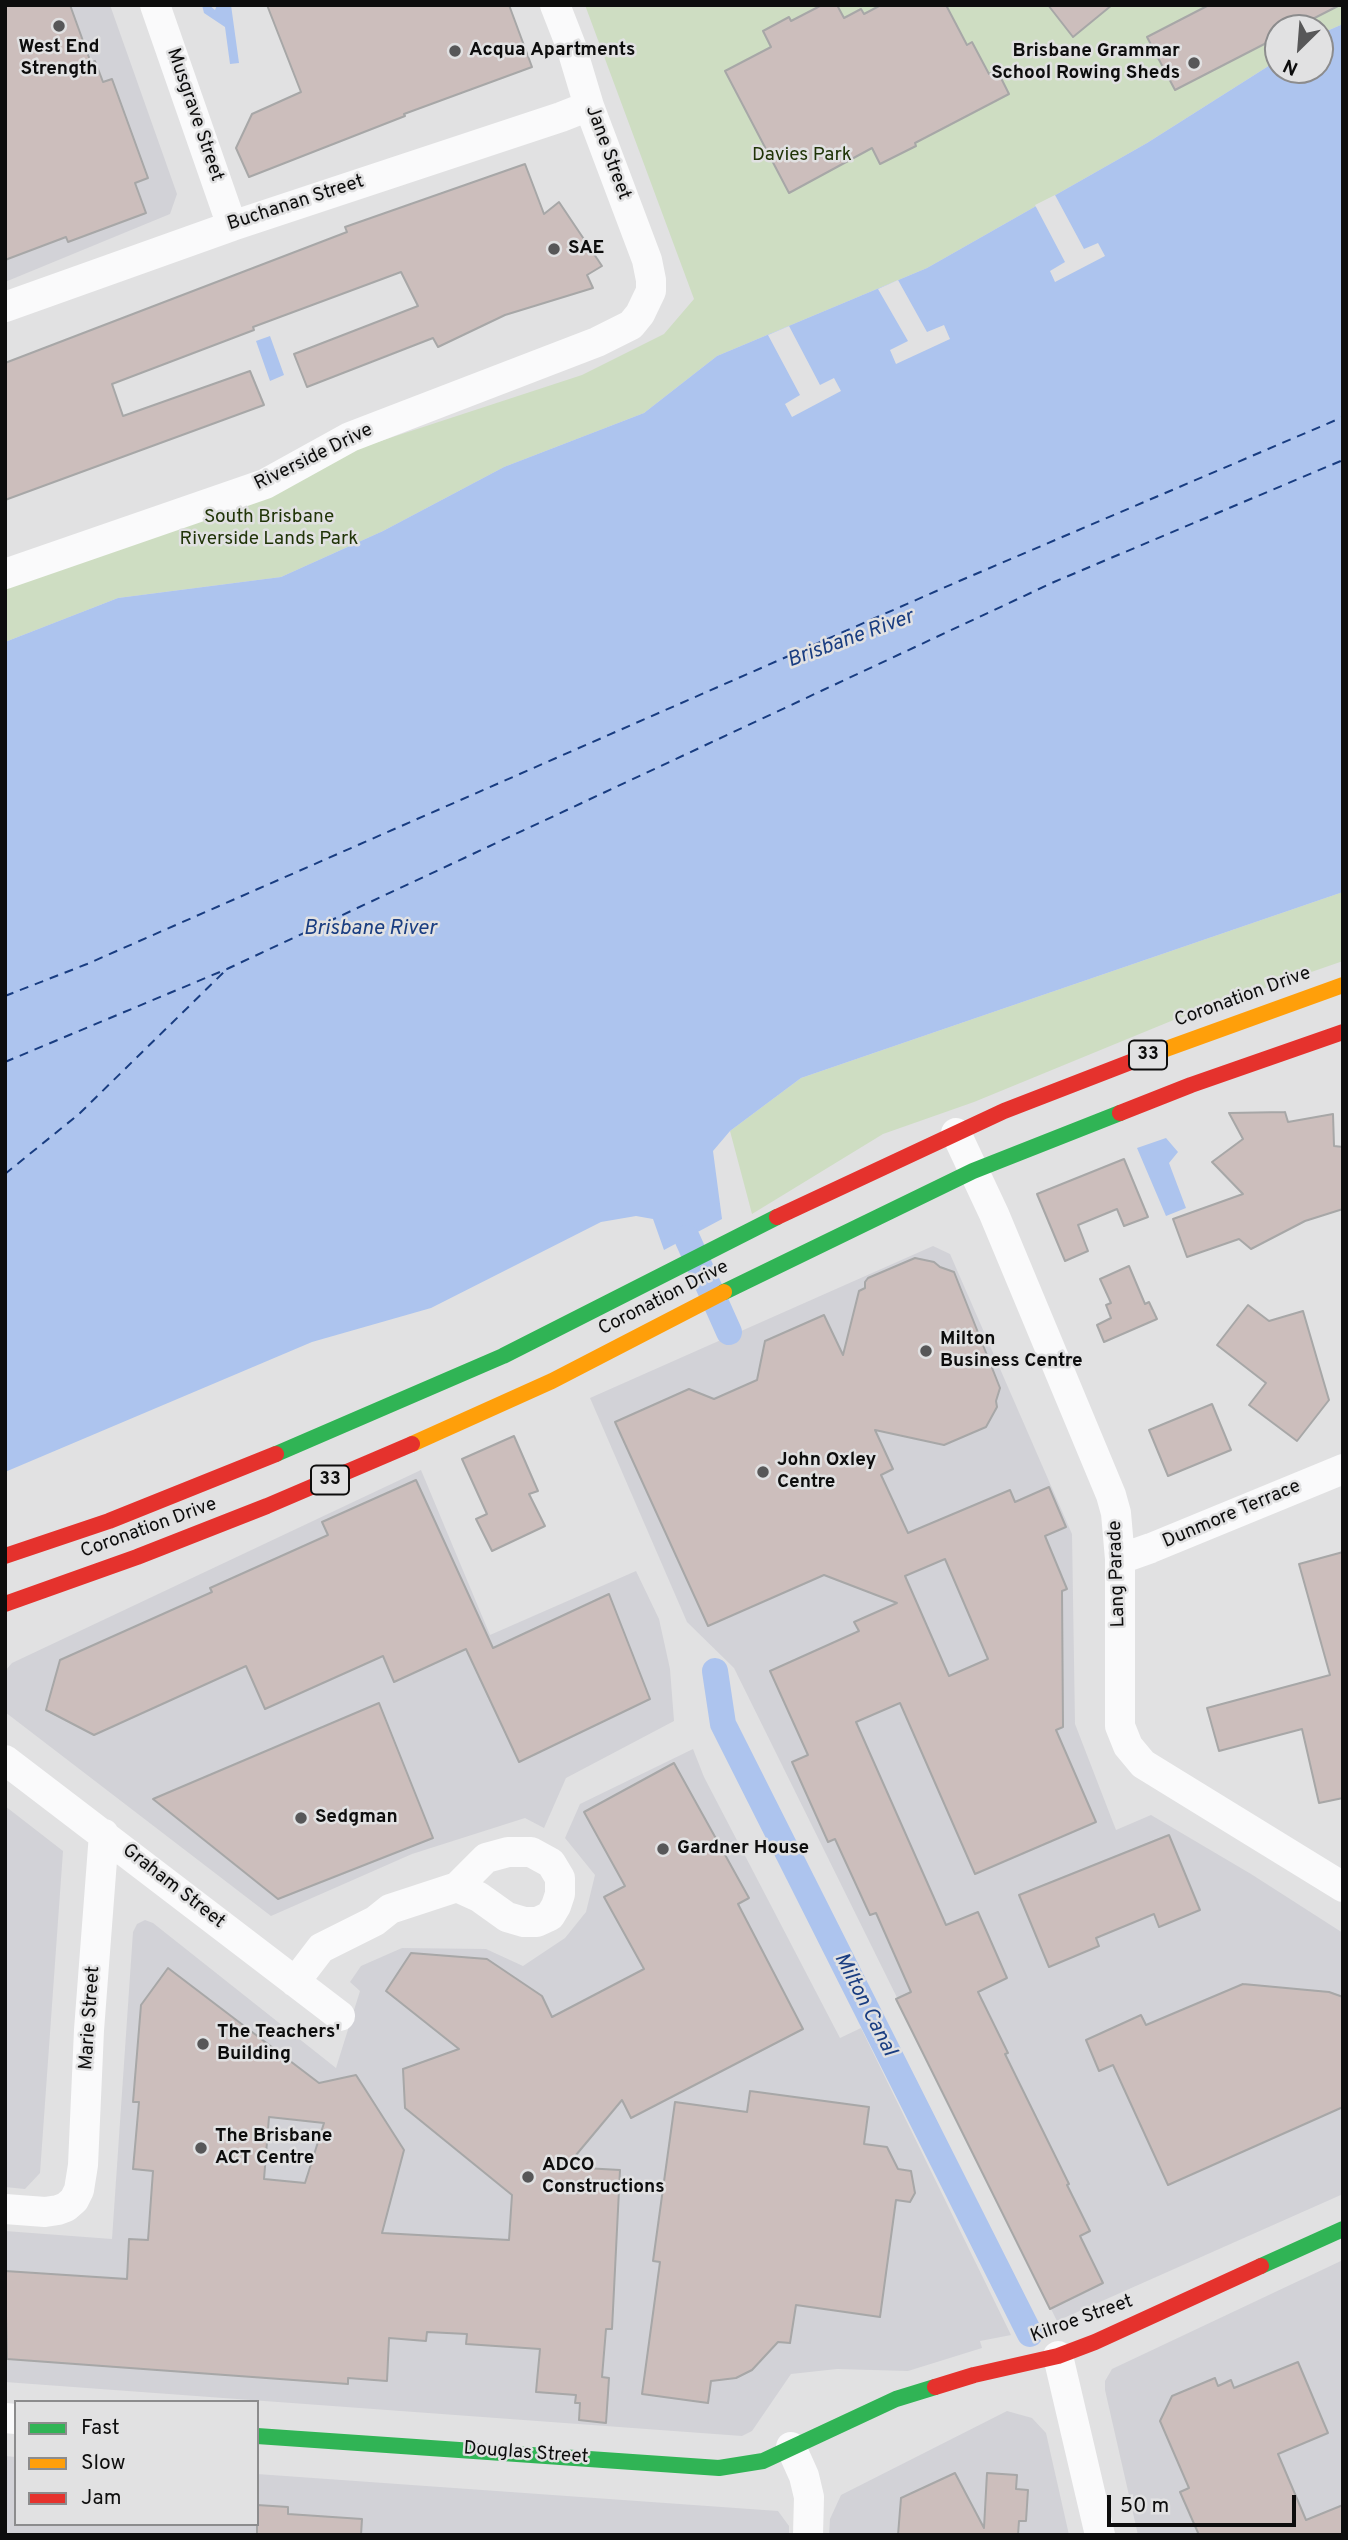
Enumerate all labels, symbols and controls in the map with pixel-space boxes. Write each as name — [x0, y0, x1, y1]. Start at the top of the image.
north arrow — [1264, 14, 1334, 84]
marker: West End Strength — [51, 18, 67, 34]
place label: West End Strength — [18, 37, 100, 81]
place label: Acqua Apartments — [469, 40, 635, 62]
place label: Brisbane Grammar School Rowing Sheds — [991, 41, 1180, 85]
marker: Acqua Apartments — [447, 43, 463, 59]
street label: Musgrave Street — [161, 46, 227, 184]
text: N — [1280, 52, 1302, 80]
marker: Brisbane Grammar School Rowing Sheds — [1186, 55, 1202, 71]
street label: Jane Street — [579, 103, 635, 203]
park label: Davies Park — [752, 145, 852, 167]
street label: Buchanan Street — [225, 171, 367, 237]
place label: SAE — [568, 238, 604, 260]
marker: SAE — [546, 241, 562, 257]
street label: Riverside Drive — [251, 420, 377, 496]
park label: South Brisbane Riverside Lands Park — [180, 507, 358, 551]
water label: Brisbane River — [784, 605, 918, 675]
water label: Brisbane River — [304, 917, 436, 943]
street label: Coronation Drive — [1172, 963, 1314, 1033]
road number: 33 — [1129, 1040, 1167, 1070]
street label: Coronation Drive — [595, 1256, 733, 1342]
place label: Milton Business Centre — [940, 1329, 1083, 1373]
marker: Milton Business Centre — [918, 1343, 934, 1359]
place label: John Oxley Centre — [777, 1450, 876, 1494]
marker: John Oxley Centre — [755, 1464, 771, 1480]
road number: 33 — [311, 1465, 349, 1494]
street label: Dunmore Terrace — [1160, 1476, 1304, 1554]
street label: Coronation Drive — [78, 1494, 220, 1564]
street label: Lang Parade — [1105, 1520, 1131, 1628]
place label: Sedgman — [315, 1807, 398, 1829]
marker: Sedgman — [293, 1810, 309, 1826]
place label: Gardner House — [677, 1838, 809, 1860]
street label: Graham Street — [117, 1840, 229, 1934]
marker: Gardner House — [655, 1841, 671, 1857]
water label: Milton Canal — [827, 1949, 901, 2061]
street label: Marie Street — [76, 1965, 106, 2071]
place label: The Teachers' Building — [217, 2022, 340, 2066]
marker: The Teachers' Building — [195, 2036, 211, 2052]
place label: The Brisbane ACT Centre — [215, 2126, 332, 2170]
marker: The Brisbane ACT Centre — [193, 2140, 209, 2156]
place label: ADCO Constructions — [542, 2155, 665, 2199]
marker: ADCO Constructions — [520, 2169, 536, 2185]
street label: Kilroe Street — [1028, 2291, 1136, 2349]
legend — [14, 2400, 259, 2526]
text: Fast — [81, 2415, 120, 2442]
street label: Douglas Street — [463, 2438, 589, 2470]
text: Slow — [81, 2450, 126, 2477]
scale bar — [1110, 2480, 1299, 2524]
text: Jam — [81, 2485, 122, 2512]
text: 50 m — [1120, 2493, 1169, 2520]

